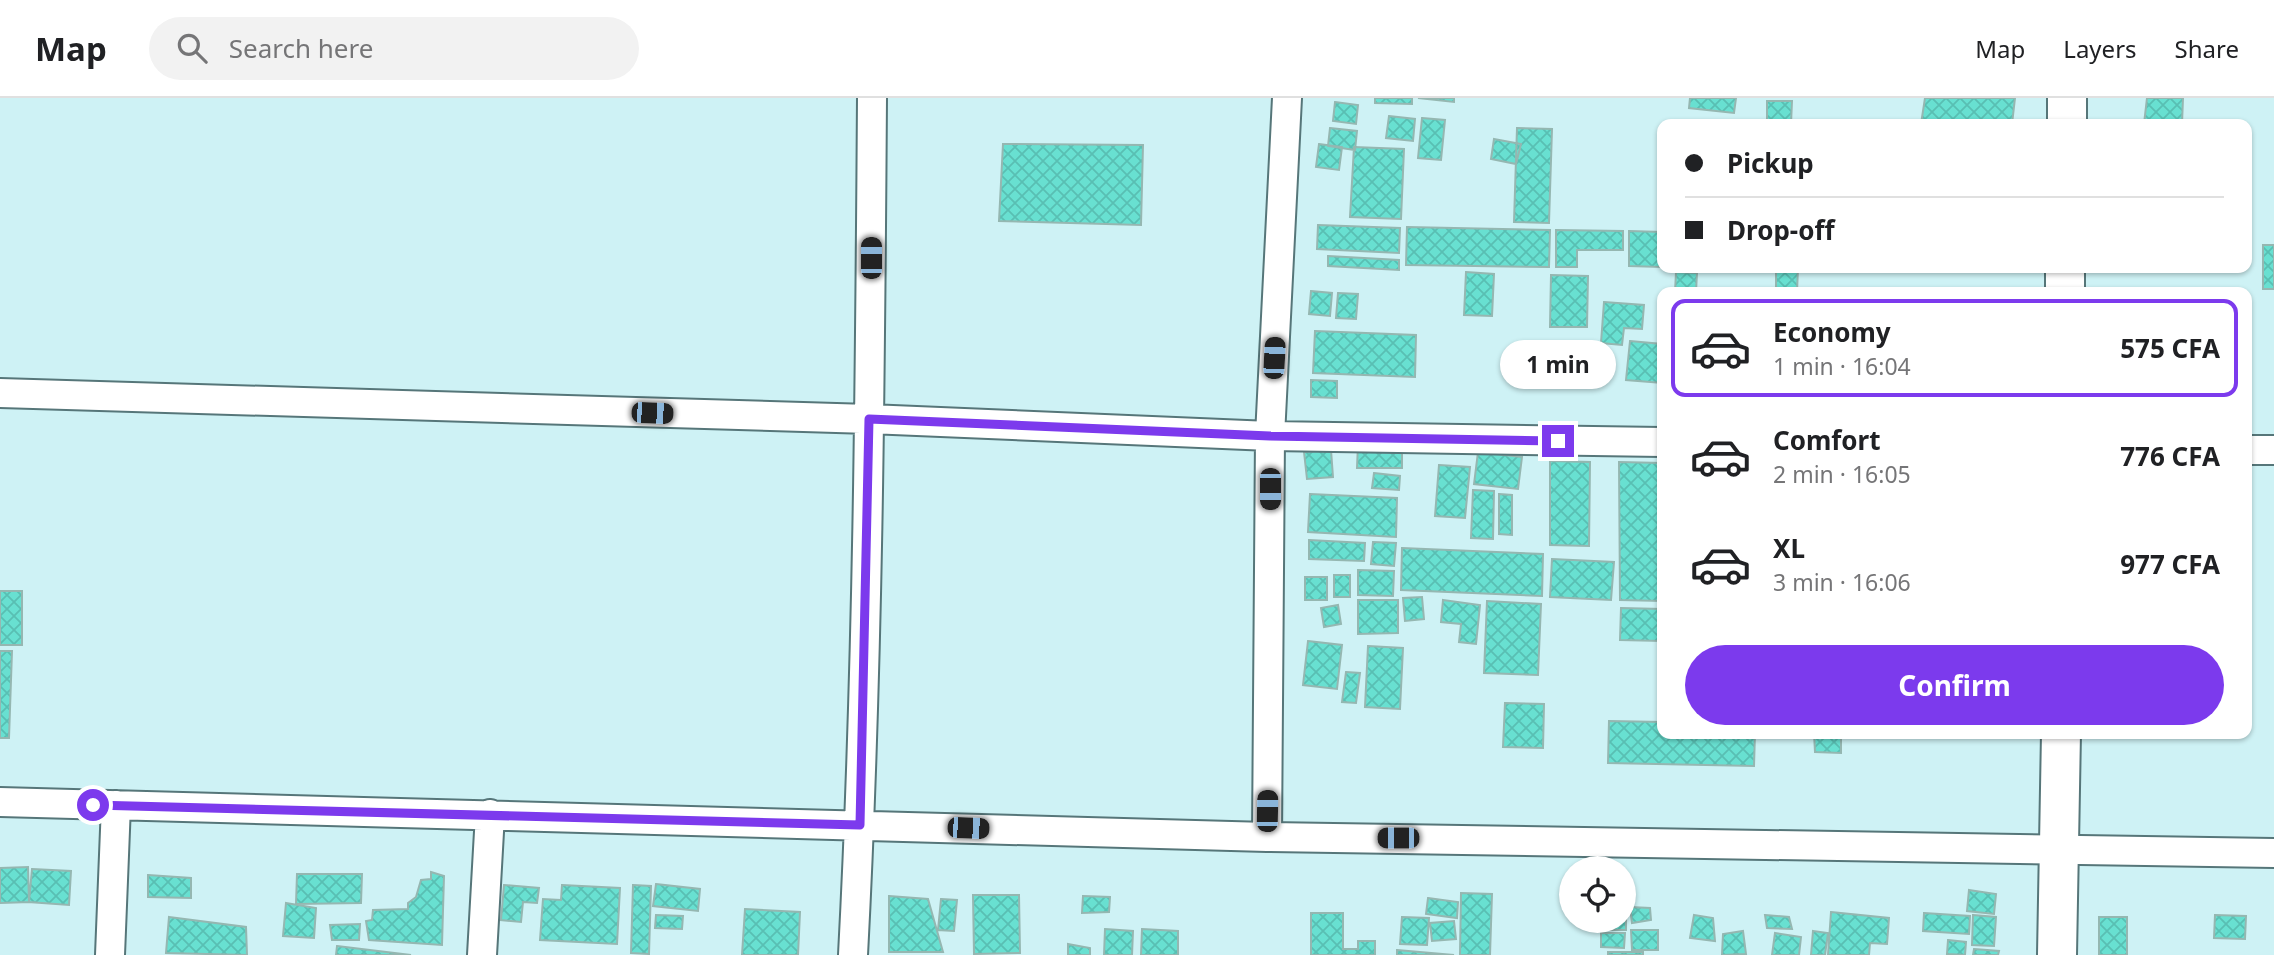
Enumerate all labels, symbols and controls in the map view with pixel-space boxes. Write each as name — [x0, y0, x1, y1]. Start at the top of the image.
search box — [149, 17, 639, 80]
text: Map — [35, 26, 107, 71]
icon: search — [173, 29, 211, 67]
text: Search here — [229, 30, 373, 66]
text: Map — [1975, 32, 2025, 65]
text: Layers — [2063, 32, 2137, 65]
text: Share — [2175, 32, 2239, 65]
text: Pickup — [1727, 145, 1814, 181]
text: Drop-off — [1727, 212, 1834, 248]
car — [861, 237, 882, 279]
text: Economy — [1773, 314, 1891, 350]
icon: car — [1689, 317, 1752, 380]
text: 575 CFA — [2120, 330, 2220, 366]
car — [1263, 336, 1286, 380]
callout: 1 min — [1500, 340, 1616, 388]
text: 1 min — [1526, 348, 1590, 380]
text: 1 min · 16:04 — [1773, 350, 1911, 382]
car — [631, 402, 674, 424]
text: Comfort — [1773, 422, 1881, 458]
route end — [1542, 425, 1574, 457]
icon: car — [1689, 425, 1752, 488]
text: 776 CFA — [2120, 438, 2220, 474]
text: 2 min · 16:05 — [1773, 458, 1911, 490]
car — [1260, 468, 1281, 510]
text: XL — [1773, 530, 1805, 566]
icon: car — [1689, 533, 1752, 596]
text: 977 CFA — [2120, 546, 2220, 582]
text: 3 min · 16:06 — [1773, 566, 1911, 598]
button: Confirm — [1685, 645, 2224, 725]
route start — [77, 789, 109, 821]
car — [1257, 790, 1278, 832]
car — [947, 817, 990, 839]
car — [1378, 828, 1420, 849]
map controls — [1559, 856, 1636, 933]
button: locate — [1559, 856, 1636, 933]

